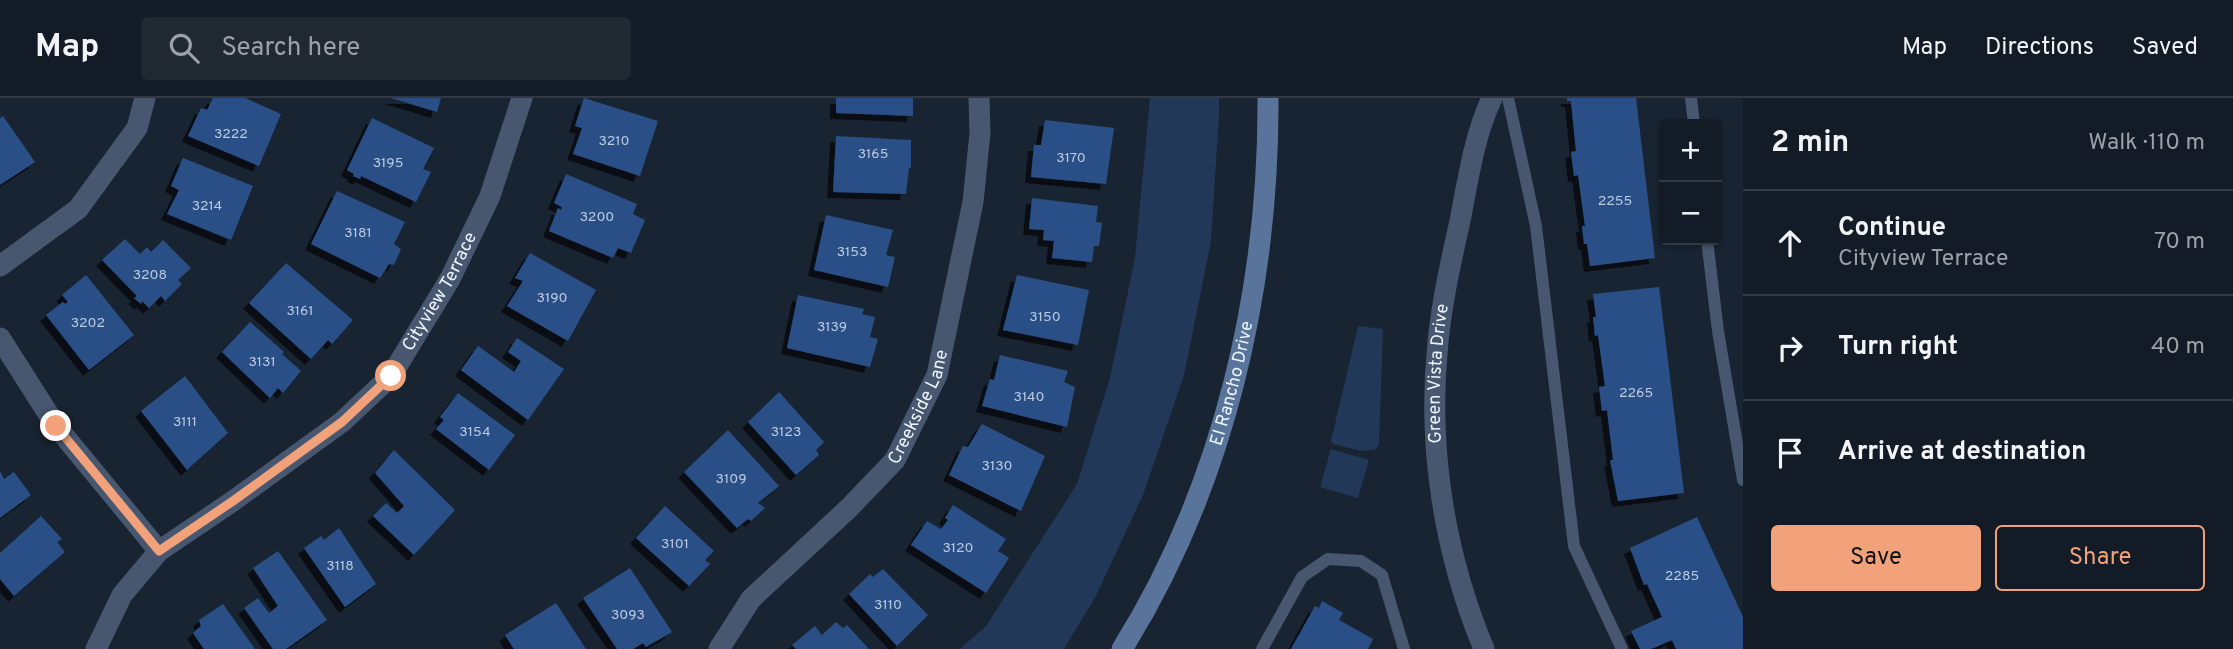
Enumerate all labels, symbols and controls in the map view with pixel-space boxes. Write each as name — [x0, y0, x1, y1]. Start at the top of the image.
search box — [141, 17, 631, 80]
text: Map — [35, 27, 99, 69]
icon: search — [165, 29, 203, 67]
text: Search here — [221, 32, 360, 65]
text: Map — [1902, 33, 1947, 63]
text: Directions — [1985, 33, 2094, 63]
text: Saved — [2132, 33, 2198, 63]
map controls — [1659, 119, 1722, 245]
button: + — [1659, 119, 1722, 182]
text: 2 min — [1771, 125, 1849, 162]
house number: 3222 — [214, 126, 248, 143]
text: Walk · 110 m — [2088, 129, 2205, 158]
house number: 3210 — [599, 133, 629, 150]
house number: 3165 — [858, 146, 888, 163]
house number: 3170 — [1056, 150, 1086, 167]
house number: 3195 — [373, 155, 403, 172]
button: − — [1659, 182, 1722, 245]
house number: 2255 — [1598, 193, 1632, 210]
house number: 3214 — [192, 198, 222, 215]
house number: 3200 — [580, 209, 614, 226]
text: Continue — [1838, 212, 1946, 245]
icon: ahead — [1771, 224, 1809, 262]
house number: 3181 — [344, 225, 372, 242]
street label: Cityview Terrace — [397, 228, 482, 356]
text: 70 m — [2154, 228, 2205, 257]
house number: 3153 — [837, 244, 867, 261]
text: Cityview Terrace — [1838, 245, 2008, 274]
house number: 3208 — [133, 267, 167, 284]
house number: 3190 — [537, 290, 567, 307]
street label: Green Vista Drive — [1423, 302, 1454, 444]
house number: 3161 — [286, 303, 314, 320]
house number: 3150 — [1029, 309, 1061, 326]
house number: 3202 — [71, 315, 105, 332]
house number: 3139 — [817, 319, 847, 336]
street label: El Rancho Drive — [1205, 319, 1259, 449]
icon: right — [1771, 329, 1809, 367]
text: Turn right — [1838, 331, 1958, 364]
text: 40 m — [2151, 333, 2205, 362]
street label: Creekside Lane — [883, 348, 953, 468]
house number: 3131 — [248, 354, 276, 371]
route start — [375, 360, 406, 391]
house number: 2265 — [1619, 385, 1653, 402]
house number: 3140 — [1013, 389, 1045, 406]
route end — [40, 410, 71, 441]
house number: 3111 — [173, 414, 197, 431]
house number: 3154 — [459, 424, 491, 441]
house number: 3123 — [771, 424, 801, 441]
icon: arrive — [1771, 434, 1809, 472]
text: Arrive at destination — [1838, 436, 2086, 469]
house number: 3130 — [982, 458, 1012, 475]
house number: 3109 — [716, 471, 746, 488]
button: Save — [1771, 525, 1981, 591]
button: Share — [1995, 525, 2205, 591]
house number: 3101 — [661, 536, 689, 553]
house number: 3120 — [942, 540, 974, 557]
house number: 3118 — [326, 558, 354, 575]
house number: 2285 — [1665, 568, 1699, 585]
house number: 3110 — [874, 597, 902, 614]
house number: 3093 — [611, 607, 645, 624]

